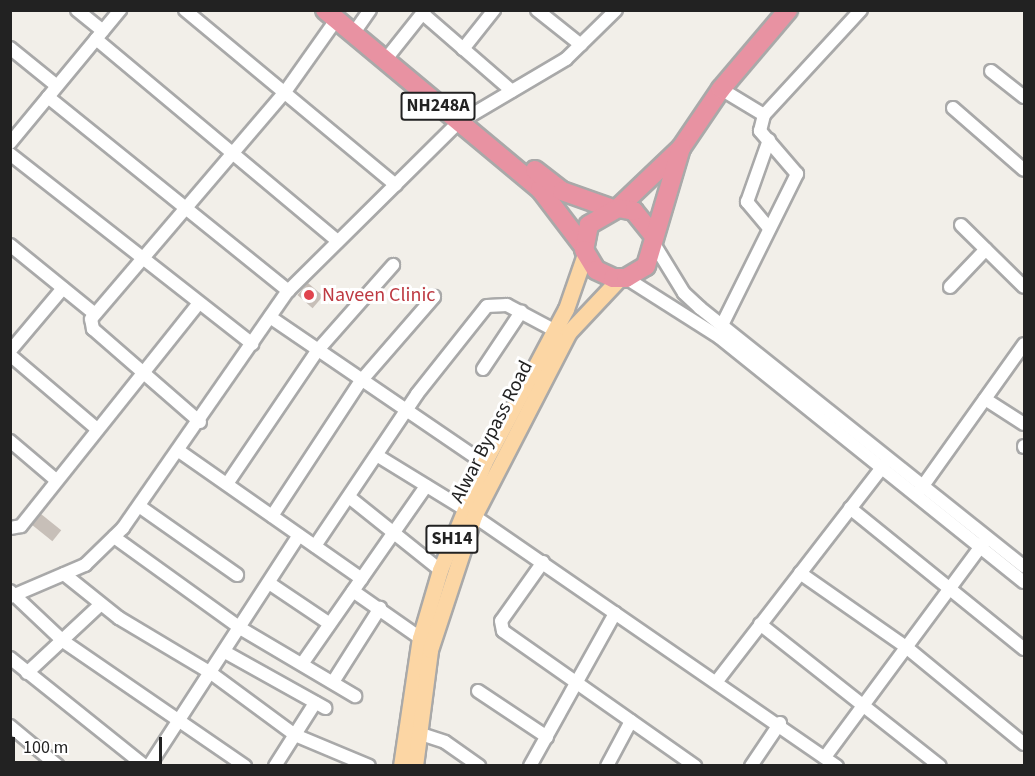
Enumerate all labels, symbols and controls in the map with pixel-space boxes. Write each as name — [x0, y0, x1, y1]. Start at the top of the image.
road number: NH248A — [400, 91, 476, 121]
place label: Naveen Clinic — [322, 283, 435, 307]
marker: Naveen Clinic — [300, 286, 318, 304]
street label: Alwar Bypass Road — [446, 357, 538, 507]
road number: SH14 — [425, 524, 479, 554]
scale bar — [15, 725, 165, 763]
text: 100 m — [23, 735, 68, 760]

